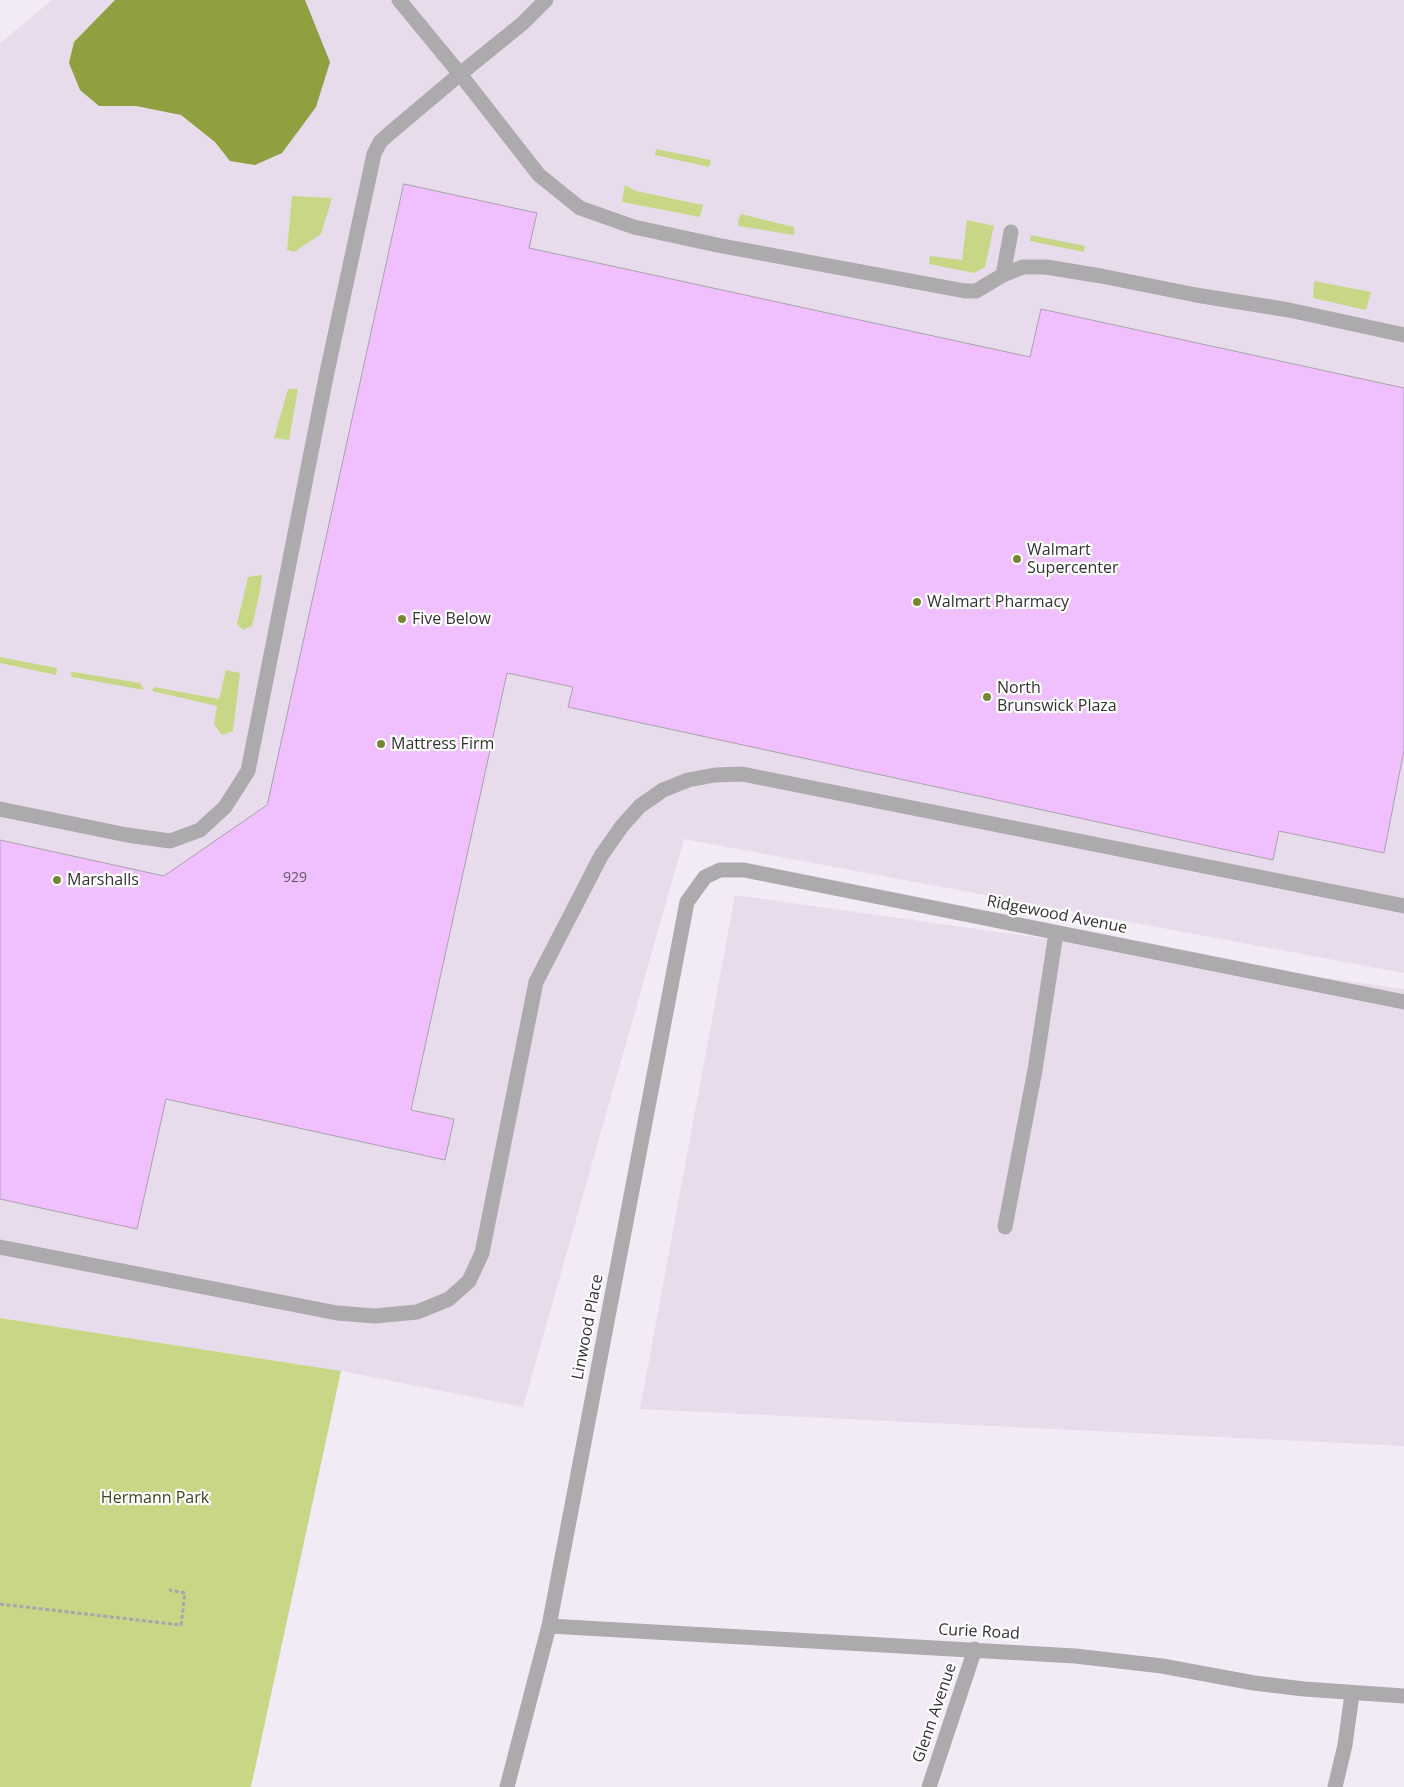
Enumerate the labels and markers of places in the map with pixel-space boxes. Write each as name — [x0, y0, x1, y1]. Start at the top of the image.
place label: Walmart Supercenter — [1027, 540, 1119, 578]
marker: Walmart Supercenter — [1011, 553, 1023, 565]
place label: Walmart Pharmacy — [927, 592, 1069, 612]
marker: Walmart Pharmacy — [911, 596, 923, 608]
place label: Five Below — [412, 609, 491, 629]
marker: Five Below — [396, 613, 408, 625]
place label: North Brunswick Plaza — [997, 678, 1117, 716]
marker: North Brunswick Plaza — [981, 691, 993, 703]
place label: Mattress Firm — [391, 734, 494, 754]
marker: Mattress Firm — [375, 738, 387, 750]
place label: Marshalls — [67, 870, 139, 890]
marker: Marshalls — [51, 874, 63, 886]

